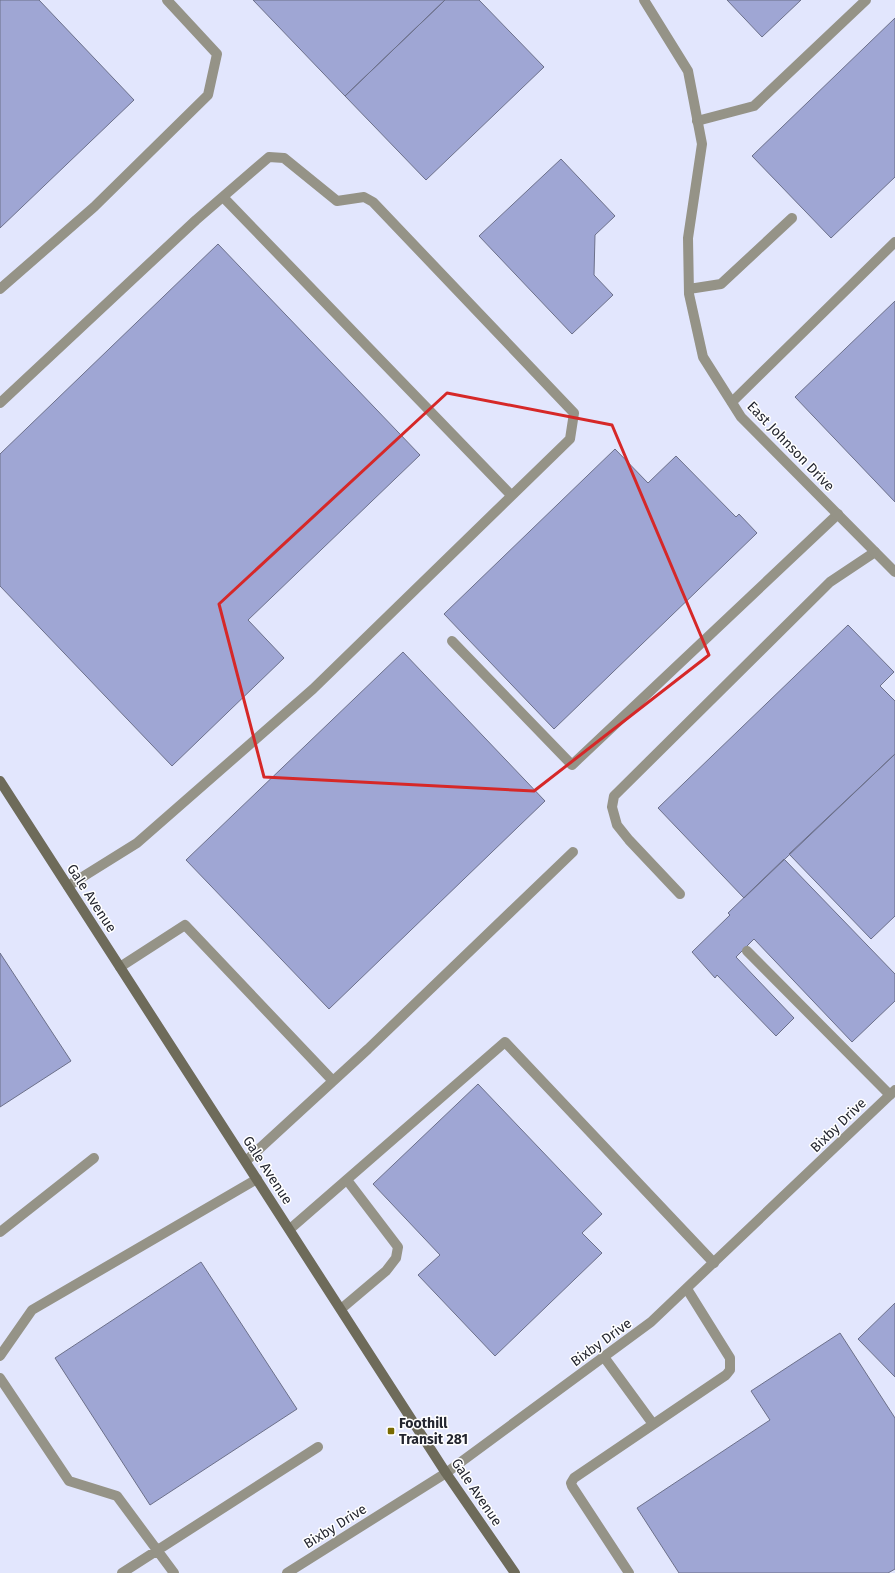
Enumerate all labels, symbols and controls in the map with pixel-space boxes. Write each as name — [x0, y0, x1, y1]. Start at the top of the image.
street label: East Johnson Drive — [743, 398, 838, 495]
street label: Gale Avenue — [63, 861, 120, 936]
street label: Bixby Drive — [807, 1095, 870, 1156]
street label: Gale Avenue — [239, 1133, 296, 1208]
street label: Bixby Drive — [568, 1315, 635, 1370]
place label: Foothill Transit 281 — [399, 1415, 468, 1448]
marker: Foothill Transit 281 — [386, 1426, 396, 1436]
street label: Gale Avenue — [448, 1455, 505, 1529]
street label: Bixby Drive — [301, 1500, 370, 1552]

